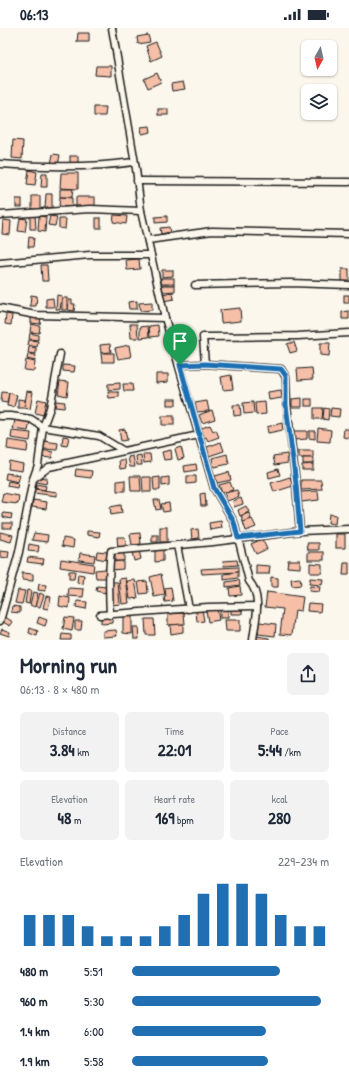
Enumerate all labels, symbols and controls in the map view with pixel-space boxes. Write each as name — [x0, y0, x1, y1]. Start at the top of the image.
text: 06:13 — [20, 4, 48, 25]
north arrow — [301, 40, 337, 76]
map controls — [301, 40, 337, 120]
button: layers — [301, 84, 337, 120]
pin — [163, 324, 197, 365]
icon: arrive — [169, 330, 191, 352]
text: Morning run — [20, 650, 117, 680]
button: share — [287, 653, 329, 695]
text: 06:13 · 8 × 480 m — [20, 680, 99, 698]
text: Distance — [53, 724, 86, 738]
text: Time — [165, 724, 184, 738]
text: Pace — [270, 724, 289, 738]
text: 3.84 — [50, 738, 75, 761]
text: 22:01 — [158, 738, 191, 761]
text: 5:44 — [258, 738, 282, 761]
text: km — [75, 745, 89, 759]
text: /km — [282, 745, 301, 759]
text: Elevation — [51, 792, 88, 806]
text: Heart rate — [154, 792, 195, 806]
text: kcal — [271, 792, 288, 806]
text: 48 — [58, 806, 71, 829]
text: 169 — [155, 806, 174, 829]
text: 280 — [268, 806, 291, 829]
text: m — [71, 813, 81, 827]
text: bpm — [174, 813, 194, 827]
text: Elevation — [20, 852, 63, 870]
text: 229–234 m — [278, 852, 329, 870]
text: 480 m — [20, 962, 48, 980]
text: 5:51 — [84, 962, 103, 980]
text: 960 m — [20, 992, 48, 1010]
text: 5:30 — [84, 992, 104, 1010]
text: 1.4 km — [20, 1022, 50, 1040]
text: 6:00 — [84, 1022, 104, 1040]
text: 1.9 km — [20, 1052, 50, 1070]
text: 5:58 — [84, 1052, 104, 1070]

